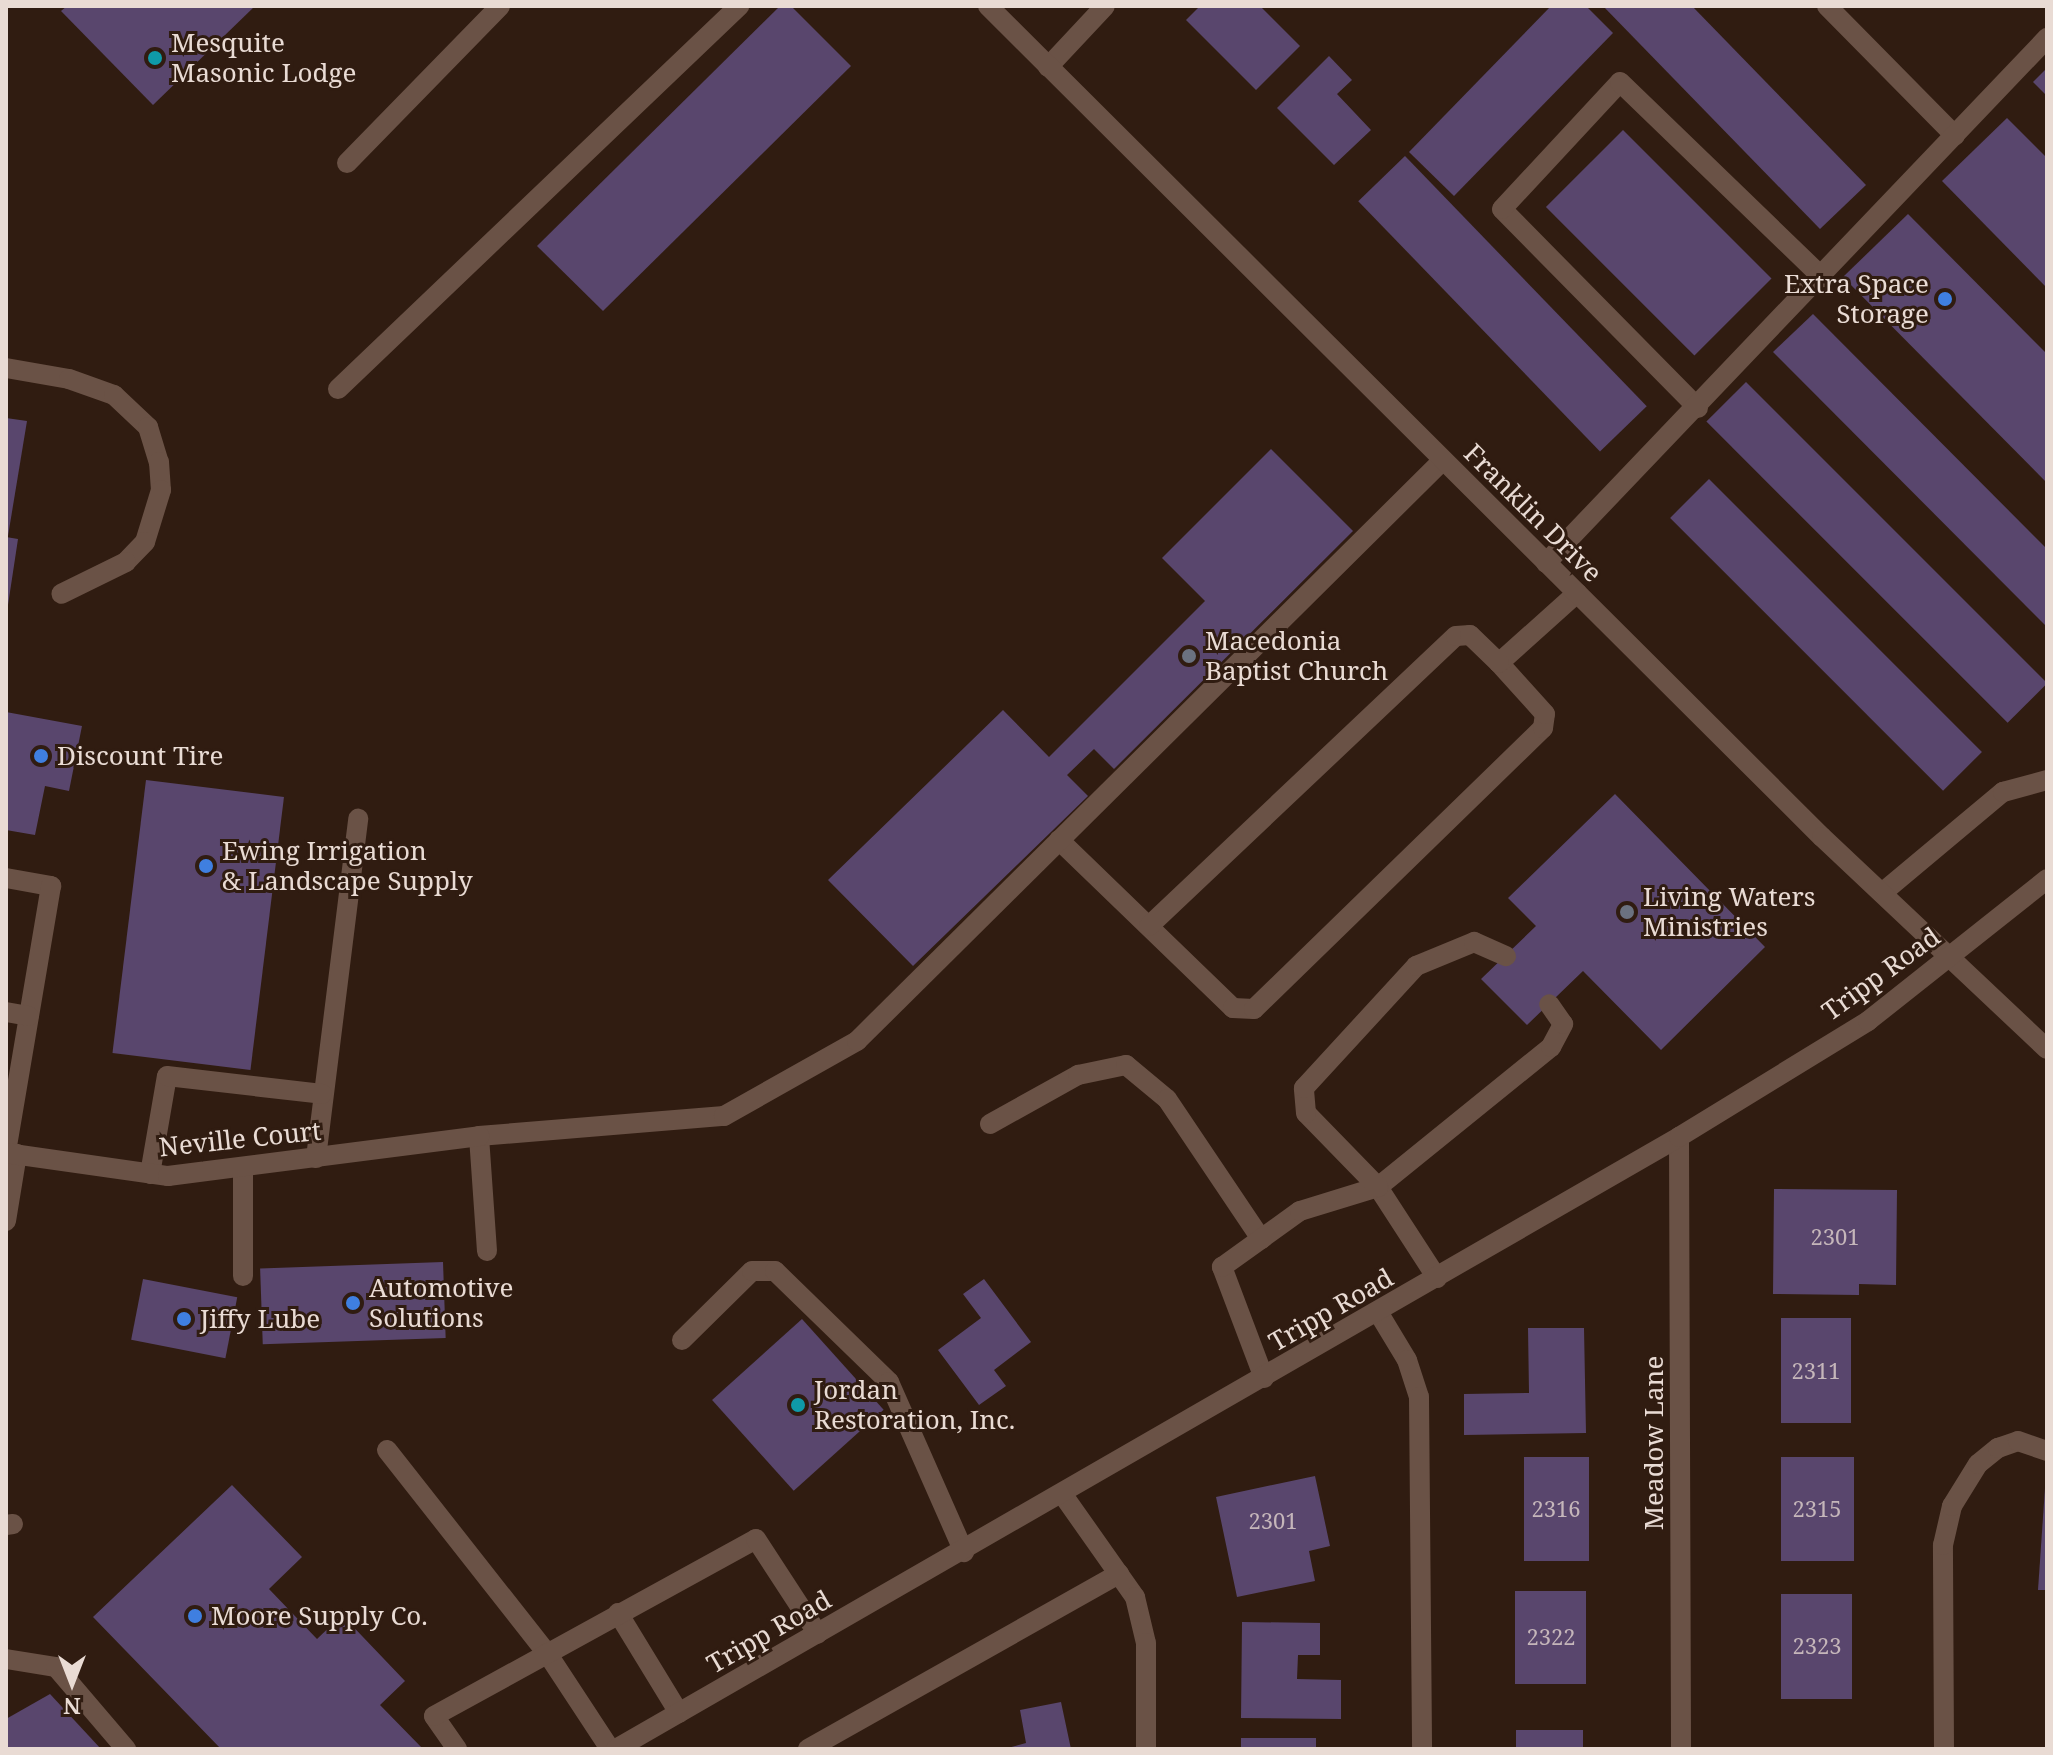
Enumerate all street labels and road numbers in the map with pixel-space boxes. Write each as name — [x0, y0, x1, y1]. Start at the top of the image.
street label: Franklin Drive — [1458, 438, 1608, 588]
street label: Tripp Road — [1816, 921, 1946, 1027]
street label: Neville Court — [157, 1115, 323, 1163]
street label: Tripp Road — [1264, 1262, 1398, 1358]
street label: Meadow Lane — [1638, 1356, 1670, 1530]
street label: Tripp Road — [702, 1584, 836, 1680]

